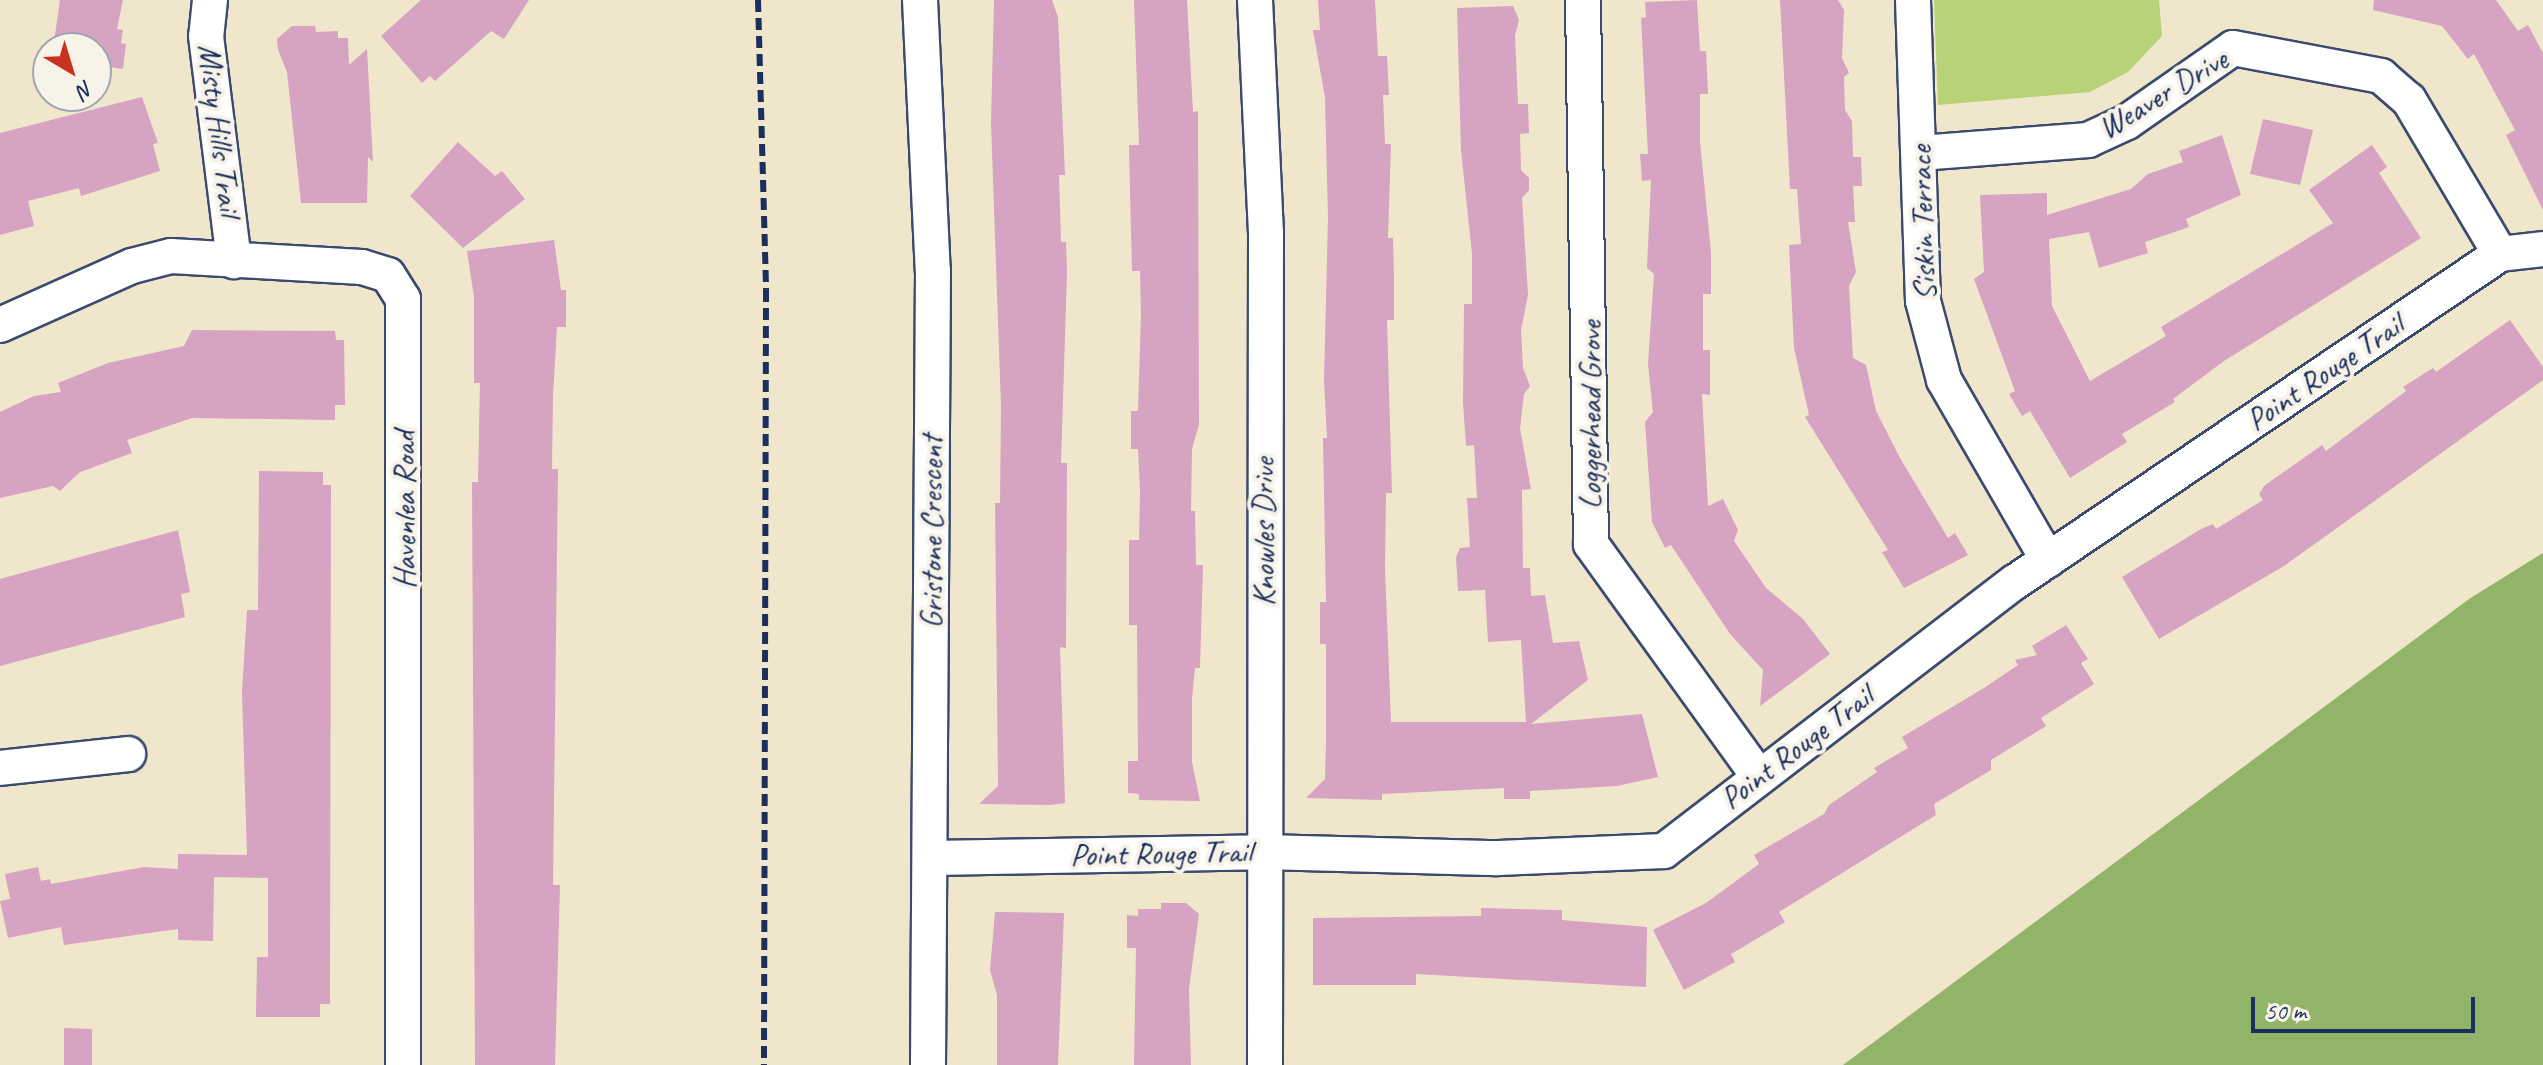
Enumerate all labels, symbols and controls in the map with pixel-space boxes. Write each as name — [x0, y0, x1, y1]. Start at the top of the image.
north arrow — [32, 32, 112, 112]
street label: Weaver Drive — [2091, 40, 2235, 148]
street label: Misty Hills Trail — [189, 42, 249, 218]
text: N — [72, 74, 100, 105]
street label: Siskin Terrace — [1901, 146, 1945, 300]
street label: Point Rouge Trail — [2239, 306, 2411, 440]
street label: Loggerhead Grove — [1572, 321, 1610, 509]
street label: Havenlea Road — [386, 431, 424, 589]
street label: Gristone Crescent — [913, 435, 951, 629]
street label: Knowles Drive — [1245, 458, 1283, 606]
street label: Point Rouge Trail — [1713, 678, 1881, 818]
street label: Point Rouge Trail — [1070, 833, 1252, 875]
scale bar — [2255, 981, 2479, 1031]
text: 50 m — [2265, 996, 2306, 1026]

